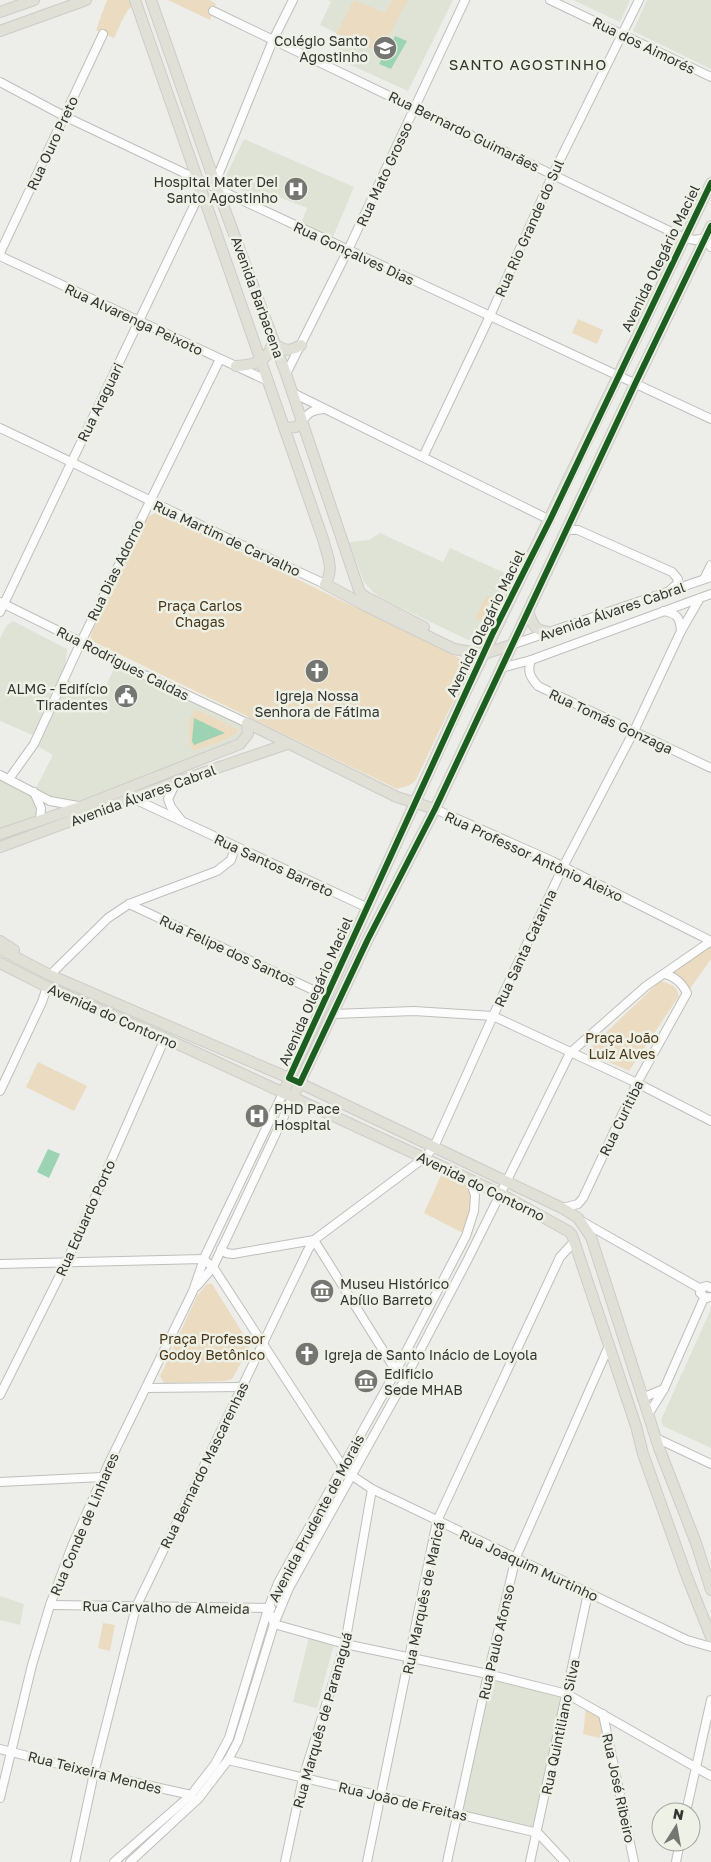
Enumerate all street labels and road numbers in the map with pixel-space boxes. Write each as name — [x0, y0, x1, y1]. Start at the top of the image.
street label: Rua dos Aimorés — [590, 13, 698, 77]
street label: Rua Bernardo Guimarães — [386, 87, 542, 175]
street label: Rua Ouro Preto — [23, 93, 81, 193]
street label: Rua Mato Grosso — [352, 119, 416, 229]
street label: Rua Rio Grande do Sul — [491, 157, 567, 299]
street label: Avenida Olegário Maciel — [617, 182, 703, 334]
street label: Rua Gonçalves Dias — [291, 218, 417, 288]
street label: Avenida Barbacena — [228, 234, 288, 360]
street label: Rua Alvarenga Peixoto — [62, 279, 206, 359]
street label: Rua Araguari — [74, 360, 126, 444]
street label: Rua Martim de Carvalho — [151, 496, 303, 580]
street label: Rua Dias Adorno — [83, 517, 147, 623]
street label: Avenida Olegário Maciel — [442, 547, 528, 699]
street label: Avenida Álvares Cabral — [537, 578, 687, 644]
street label: Rua Rodrigues Caldas — [54, 622, 192, 704]
street label: Rua Tomás Gonzaga — [546, 685, 676, 757]
street label: Avenida Álvares Cabral — [68, 761, 218, 829]
street label: Rua Professor Antônio Aleixo — [442, 807, 626, 905]
street label: Rua Santos Barreto — [212, 830, 336, 900]
street label: Rua Santa Catarina — [490, 886, 560, 1010]
street label: Rua Felipe dos Santos — [157, 911, 299, 989]
street label: Avenida Olegário Maciel — [274, 914, 356, 1068]
street label: Avenida do Contorno — [46, 980, 180, 1052]
street label: Rua Curitiba — [595, 1077, 647, 1159]
street label: Avenida do Contorno — [414, 1148, 548, 1224]
street label: Rua Eduardo Porto — [52, 1157, 118, 1279]
street label: Rua Bernardo Mascarenhas — [156, 1379, 252, 1551]
street label: Avenida Prudente de Morais — [265, 1431, 367, 1605]
street label: Rua Conde de Linhares — [46, 1450, 122, 1598]
street label: Rua Marquês de Maricá — [399, 1520, 447, 1676]
street label: Rua Joaquim Murtinho — [457, 1525, 601, 1605]
street label: Rua Paulo Afonso — [474, 1583, 518, 1701]
street label: Rua Carvalho de Almeida — [82, 1597, 250, 1617]
street label: Rua Marquês de Paranaguá — [289, 1630, 355, 1810]
street label: Rua Quintiliano Silva — [537, 1658, 583, 1796]
street label: Rua José Ribeiro — [599, 1732, 639, 1844]
street label: Rua Teixeira Mendes — [26, 1747, 164, 1797]
street label: Rua João de Freitas — [337, 1778, 469, 1824]

